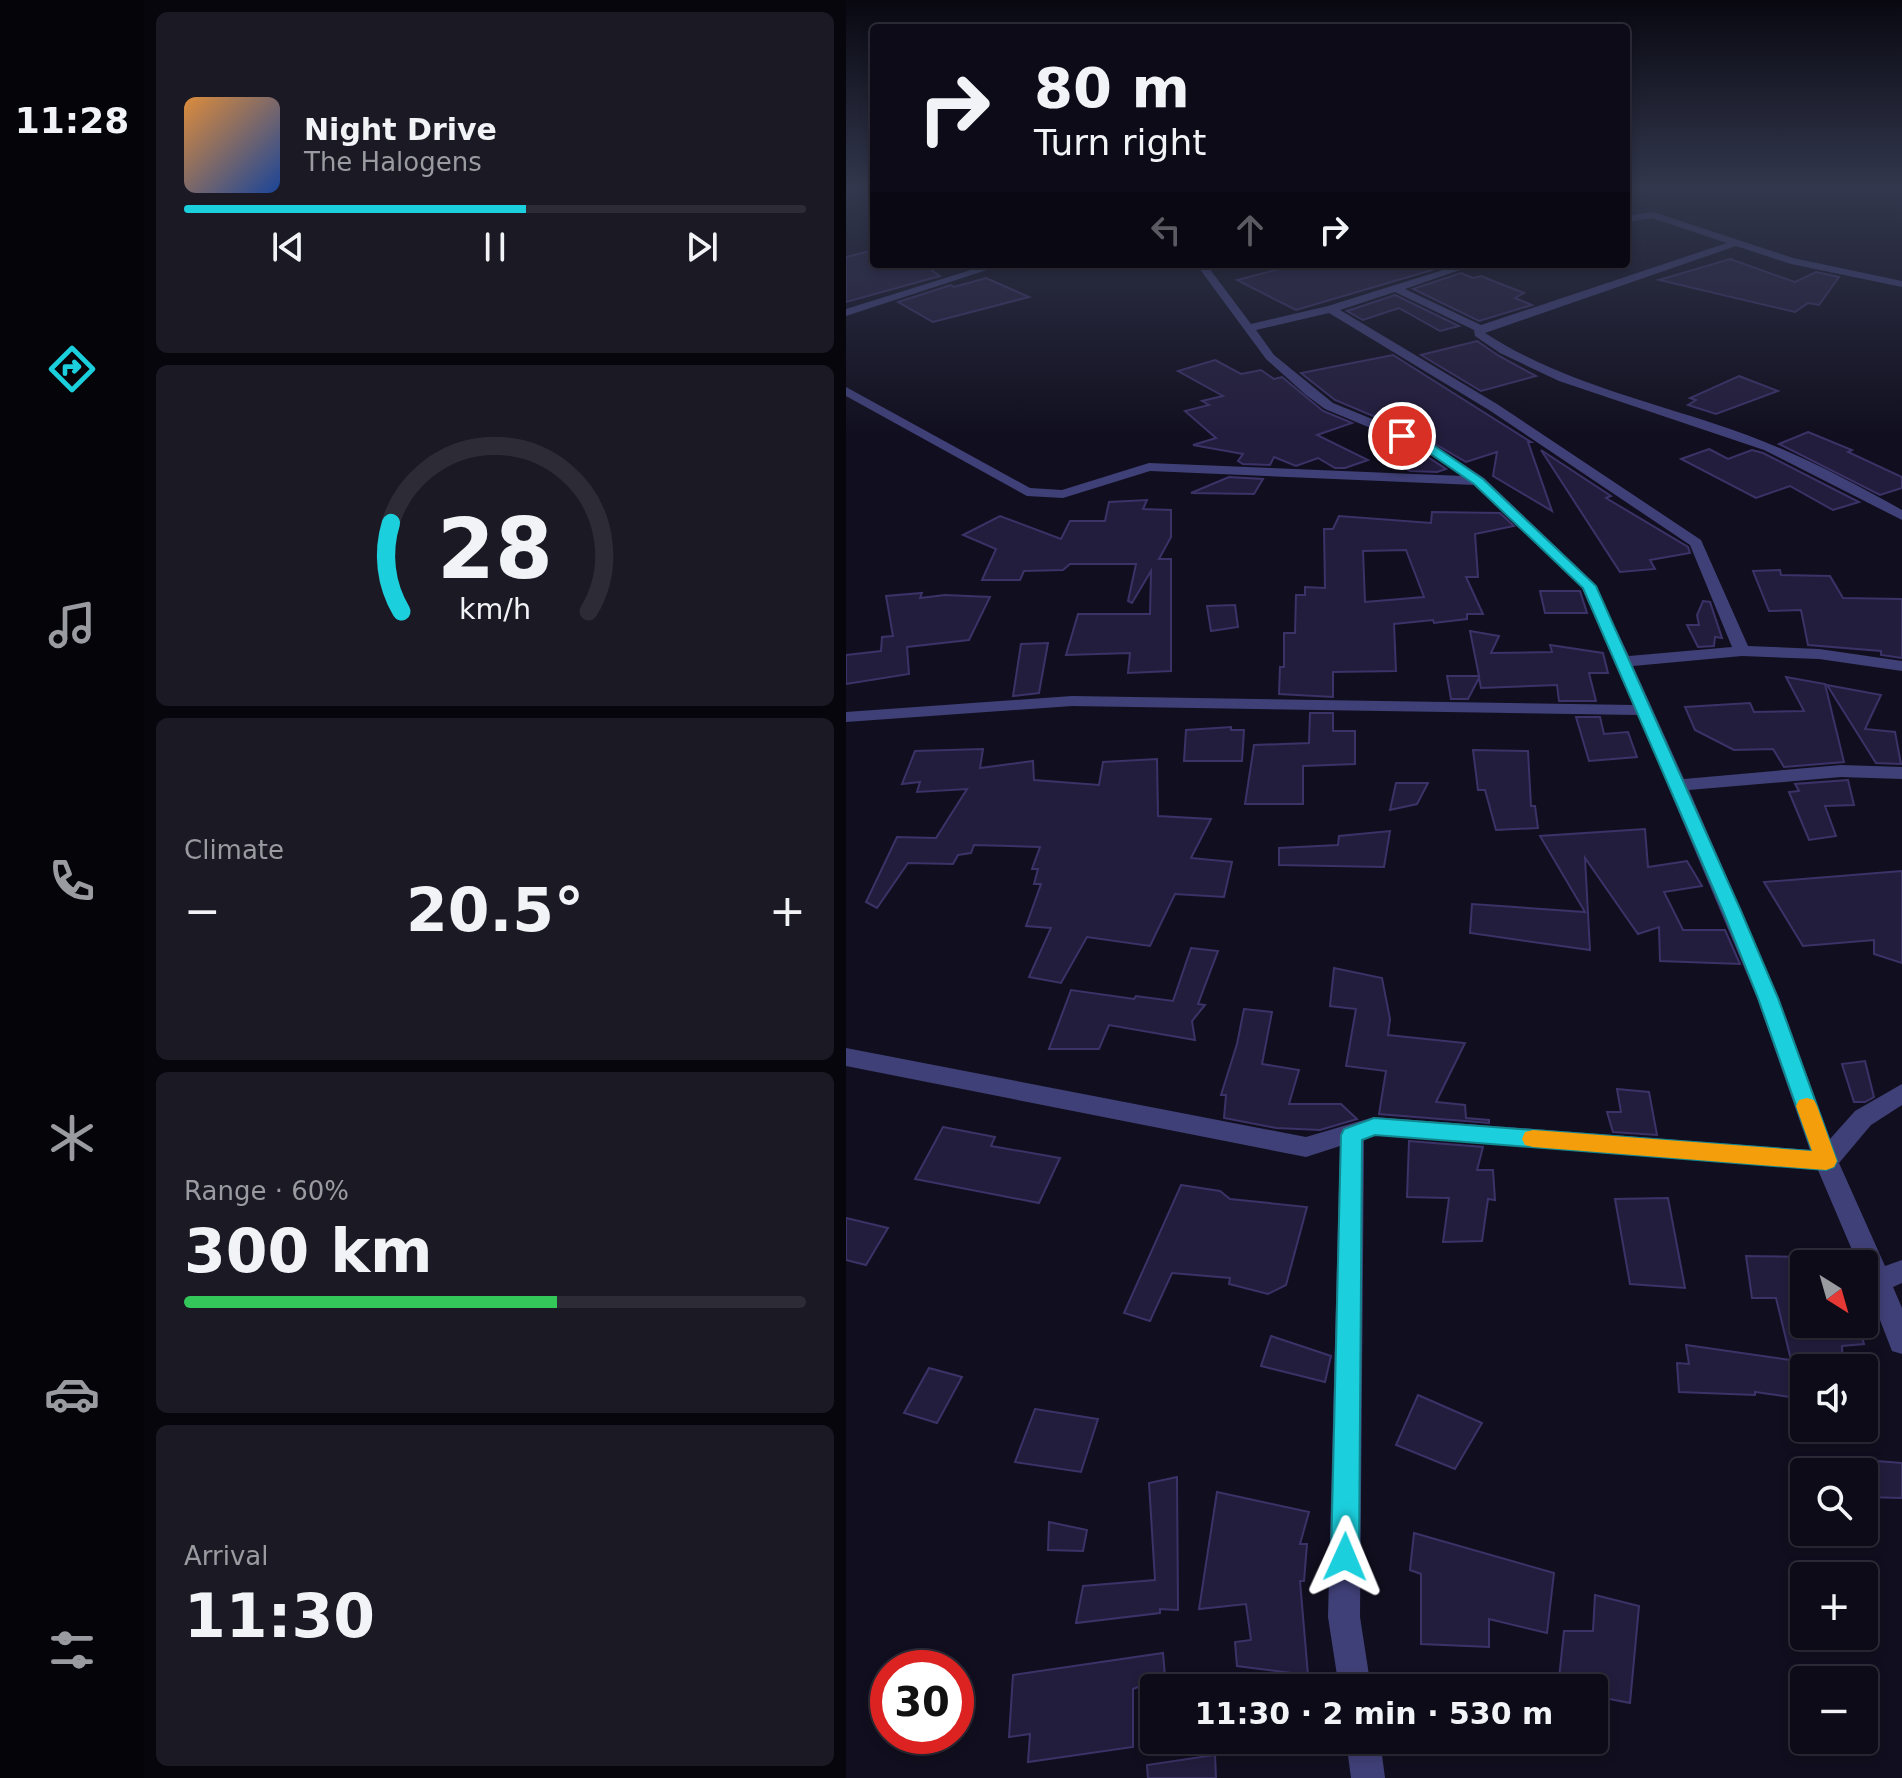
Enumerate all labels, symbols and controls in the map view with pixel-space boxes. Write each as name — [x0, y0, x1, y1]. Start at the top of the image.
text: 80 m — [1034, 55, 1190, 120]
icon: right — [902, 56, 1006, 160]
text: 11:28 — [15, 100, 129, 141]
text: Night Drive — [304, 112, 497, 147]
text: Turn right — [1034, 122, 1206, 163]
text: The Halogens — [304, 147, 482, 177]
icon: left — [1144, 208, 1188, 252]
icon: ahead — [1228, 208, 1272, 252]
icon: right — [1312, 208, 1356, 252]
icon: previous — [266, 225, 310, 269]
icon: pause — [473, 225, 517, 269]
icon: next — [680, 225, 724, 269]
icon: directions — [44, 341, 100, 397]
pin — [1368, 402, 1436, 470]
icon: arrive — [1380, 414, 1424, 458]
text: 28 — [437, 500, 553, 597]
text: km/h — [459, 592, 531, 626]
icon: music — [44, 597, 100, 653]
text: Climate — [184, 835, 284, 865]
icon: phone — [44, 853, 100, 909]
text: 20.5° — [406, 875, 584, 945]
text: − — [184, 885, 221, 936]
text: + — [769, 885, 806, 936]
icon: climate — [44, 1110, 100, 1166]
text: Range · 60% — [184, 1176, 349, 1206]
text: 300 km — [184, 1216, 433, 1286]
north arrow — [1790, 1250, 1878, 1338]
map controls — [1790, 1250, 1878, 1754]
button: sound — [1790, 1354, 1878, 1442]
icon: car — [44, 1366, 100, 1422]
button: search — [1790, 1458, 1878, 1546]
position arrow — [1303, 1515, 1387, 1599]
text: Arrival — [184, 1541, 268, 1571]
button: + — [1790, 1562, 1878, 1650]
text: 11:30 — [184, 1581, 375, 1651]
icon: filters — [44, 1622, 100, 1678]
speed limit sign: 30 — [870, 1650, 974, 1754]
button: − — [1790, 1666, 1878, 1754]
text: 11:30 · 2 min · 530 m — [1195, 1696, 1553, 1731]

